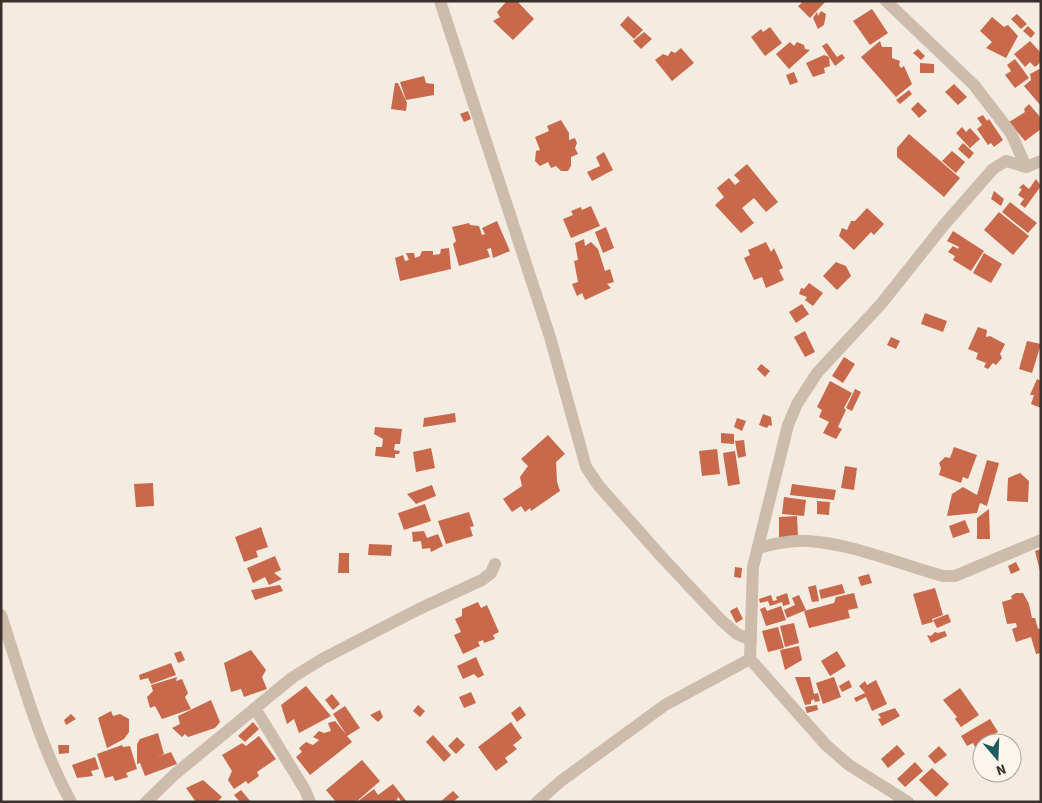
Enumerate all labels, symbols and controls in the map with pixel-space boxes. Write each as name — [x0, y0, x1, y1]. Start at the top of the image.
north arrow — [972, 733, 1022, 783]
text: N — [993, 758, 1009, 780]

